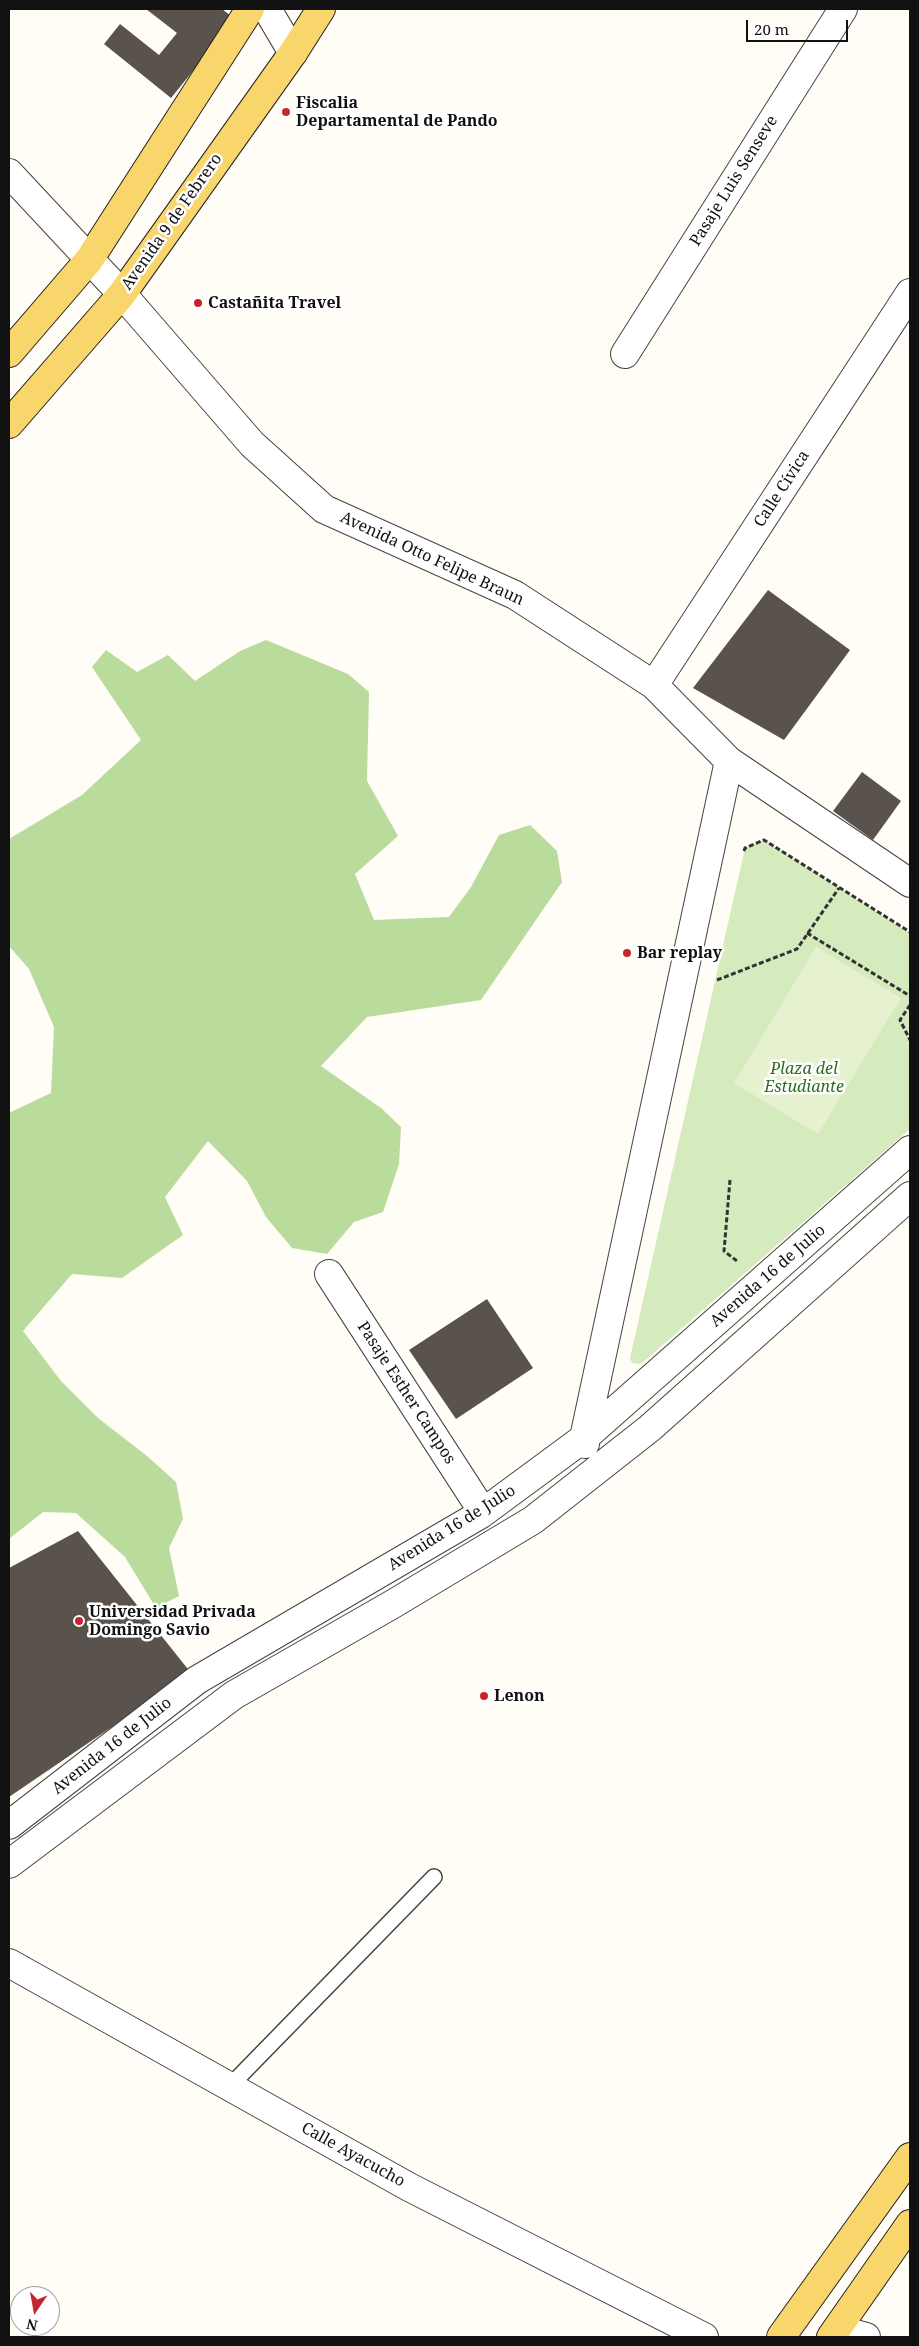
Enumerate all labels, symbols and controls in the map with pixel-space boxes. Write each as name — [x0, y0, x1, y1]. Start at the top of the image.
scale bar — [749, 10, 852, 42]
text: 20 m — [754, 19, 789, 39]
place label: Fiscalia Departamental de Pando — [296, 93, 498, 131]
marker: Fiscalia Departamental de Pando — [280, 106, 292, 118]
street label: Pasaje Luis Senseve — [686, 112, 782, 250]
street label: Avenida 9 de Febrero — [118, 150, 226, 294]
place label: Castañita Travel — [208, 293, 341, 313]
marker: Castañita Travel — [192, 297, 204, 309]
street label: Calle Cívica — [750, 447, 814, 531]
street label: Avenida Otto Felipe Braun — [337, 508, 527, 610]
place label: Bar replay — [637, 943, 722, 963]
marker: Bar replay — [621, 947, 633, 959]
park label: Plaza del Estudiante — [764, 1059, 844, 1097]
street label: Avenida 16 de Julio — [706, 1221, 830, 1331]
street label: Pasaje Esther Campos — [353, 1318, 459, 1468]
street label: Avenida 16 de Julio — [385, 1481, 519, 1575]
place label: Universidad Privada Domingo Savio — [89, 1602, 256, 1640]
marker: Universidad Privada Domingo Savio — [73, 1615, 85, 1627]
place label: Lenon — [494, 1686, 545, 1706]
marker: Lenon — [478, 1690, 490, 1702]
street label: Avenida 16 de Julio — [48, 1693, 176, 1799]
street label: Calle Ayacucho — [298, 2119, 408, 2191]
north arrow — [10, 2286, 60, 2336]
text: N — [25, 2315, 39, 2336]

